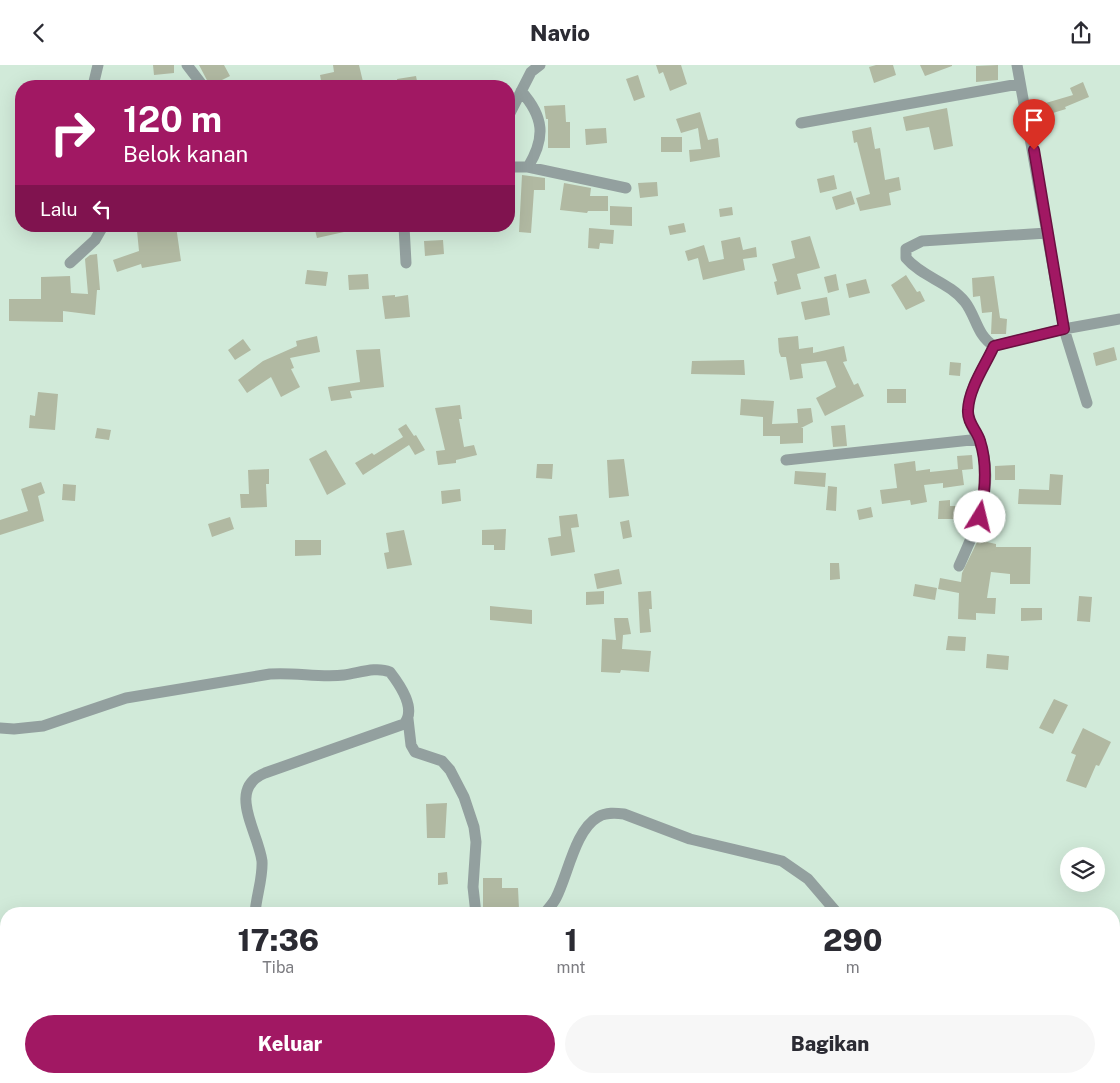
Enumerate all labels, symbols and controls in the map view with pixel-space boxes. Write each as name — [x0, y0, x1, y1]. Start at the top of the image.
icon: back — [25, 19, 53, 47]
icon: share — [1067, 19, 1095, 47]
text: Navio — [530, 20, 590, 46]
text: 120 m — [123, 99, 222, 140]
pin — [1013, 99, 1055, 150]
icon: right — [40, 100, 105, 165]
icon: arrive — [1020, 106, 1048, 134]
text: Belok kanan — [123, 141, 248, 167]
icon: left — [88, 195, 116, 223]
text: Lalu — [40, 198, 78, 220]
position arrow — [953, 490, 1005, 542]
map controls — [1060, 847, 1105, 892]
button: layers — [1060, 847, 1105, 892]
text: 17:36 — [237, 922, 319, 958]
text: 1 — [564, 922, 578, 958]
text: 290 — [823, 922, 883, 958]
text: Tiba — [262, 958, 294, 977]
text: mnt — [557, 958, 586, 977]
text: m — [846, 958, 860, 977]
button: Keluar — [25, 1015, 555, 1073]
button: Bagikan — [565, 1015, 1095, 1073]

